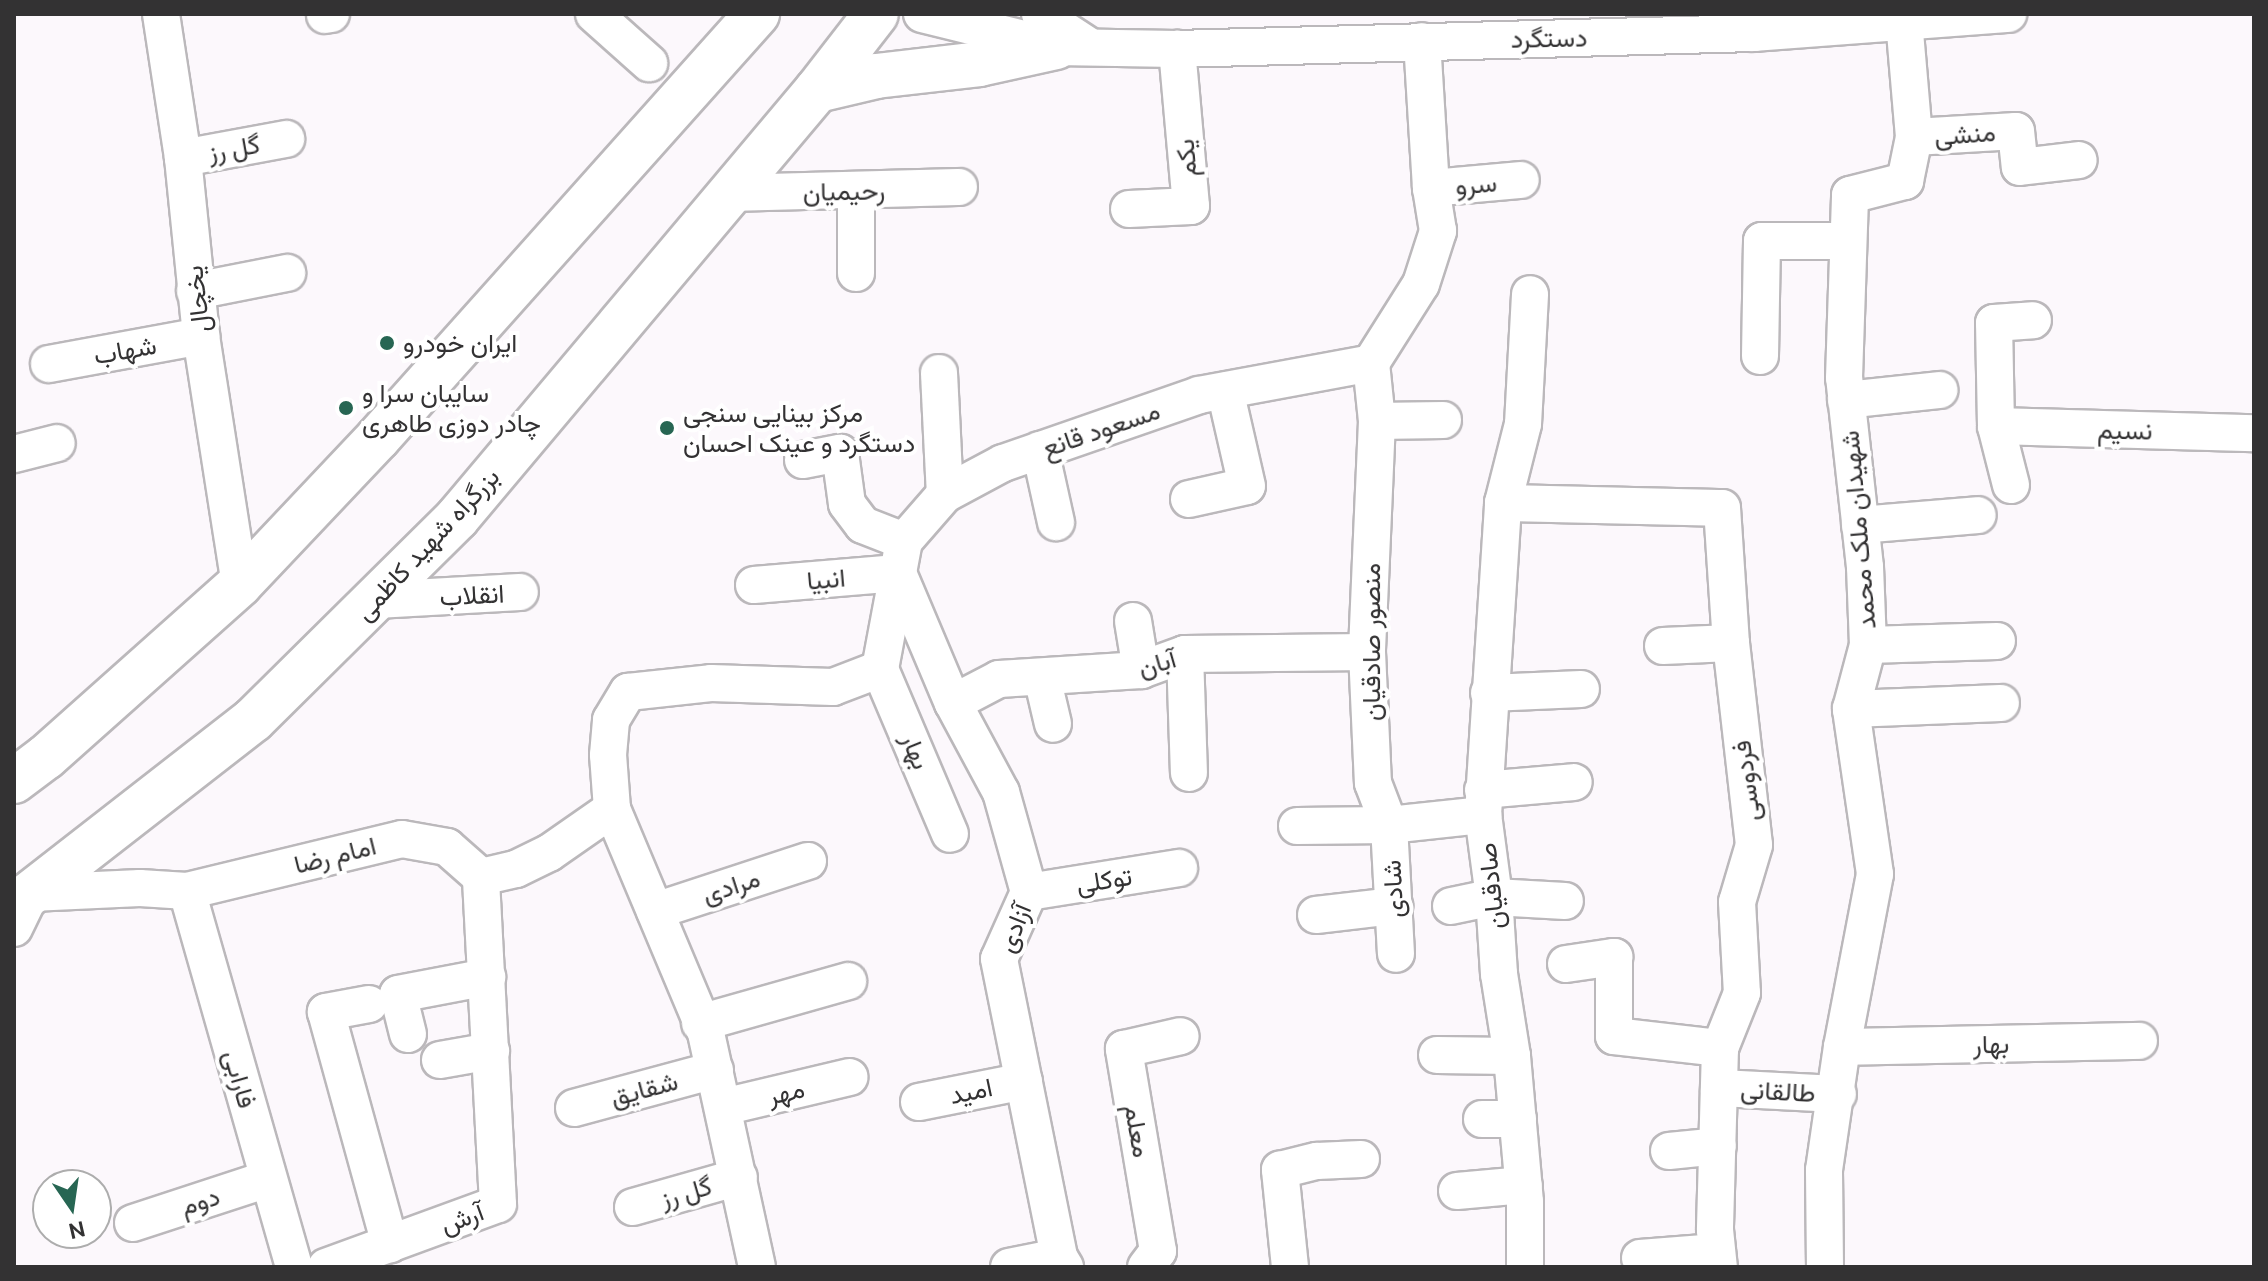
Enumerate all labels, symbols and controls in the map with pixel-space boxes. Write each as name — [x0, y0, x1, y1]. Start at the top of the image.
street label: دستگرد — [1510, 22, 1588, 54]
street label: منشی — [1933, 116, 1997, 152]
street label: گل رز — [206, 128, 262, 168]
street label: یکم — [1169, 138, 1203, 178]
street label: سرو — [1454, 167, 1498, 201]
street label: رحیمیان — [803, 175, 885, 207]
street label: یخچال — [177, 264, 217, 334]
place label: ایران خودرو — [403, 327, 517, 359]
street label: شهاب — [91, 329, 159, 371]
marker: ایران خودرو — [378, 334, 396, 352]
place label: سایبان سرا و چادر دوزی طاهری — [362, 377, 541, 438]
street label: مسعود قانع — [1038, 394, 1164, 464]
place label: مرکز بینایی سنجی دستگرد و عینک احسان — [683, 397, 915, 458]
marker: سایبان سرا و چادر دوزی طاهری — [337, 399, 355, 417]
street label: نسیم — [2097, 414, 2153, 446]
marker: مرکز بینایی سنجی دستگرد و عینک احسان — [658, 419, 676, 437]
street label: شهیدان ملک محمد — [1834, 429, 1882, 631]
street label: بزرگراه شهید کاظمی — [348, 461, 506, 627]
street label: انبیا — [805, 562, 847, 596]
street label: منصور صادقیان — [1355, 563, 1387, 721]
street label: انقلاب — [439, 578, 505, 612]
street label: آبان — [1134, 643, 1180, 683]
street label: بهار — [895, 728, 937, 774]
street label: فردوسی — [1726, 739, 1766, 823]
street label: امام رضا — [291, 830, 379, 880]
street label: صادقیان — [1471, 841, 1511, 931]
street label: شادی — [1376, 859, 1410, 919]
street label: توکلی — [1074, 860, 1134, 900]
street label: مرادی — [698, 862, 764, 910]
street label: آزادی — [990, 899, 1038, 957]
street label: بهار — [1973, 1028, 2009, 1060]
street label: فارابی — [217, 1046, 263, 1112]
street label: شقایق — [607, 1065, 681, 1113]
street label: امید — [947, 1071, 995, 1111]
street label: مهر — [765, 1073, 807, 1111]
street label: طالقانی — [1740, 1073, 1816, 1109]
street label: معلم — [1118, 1102, 1158, 1160]
north arrow — [32, 1169, 112, 1249]
street label: گل رز — [657, 1170, 715, 1214]
street label: دوم — [176, 1180, 224, 1222]
street label: آرش — [436, 1196, 488, 1240]
text: N — [66, 1217, 88, 1245]

